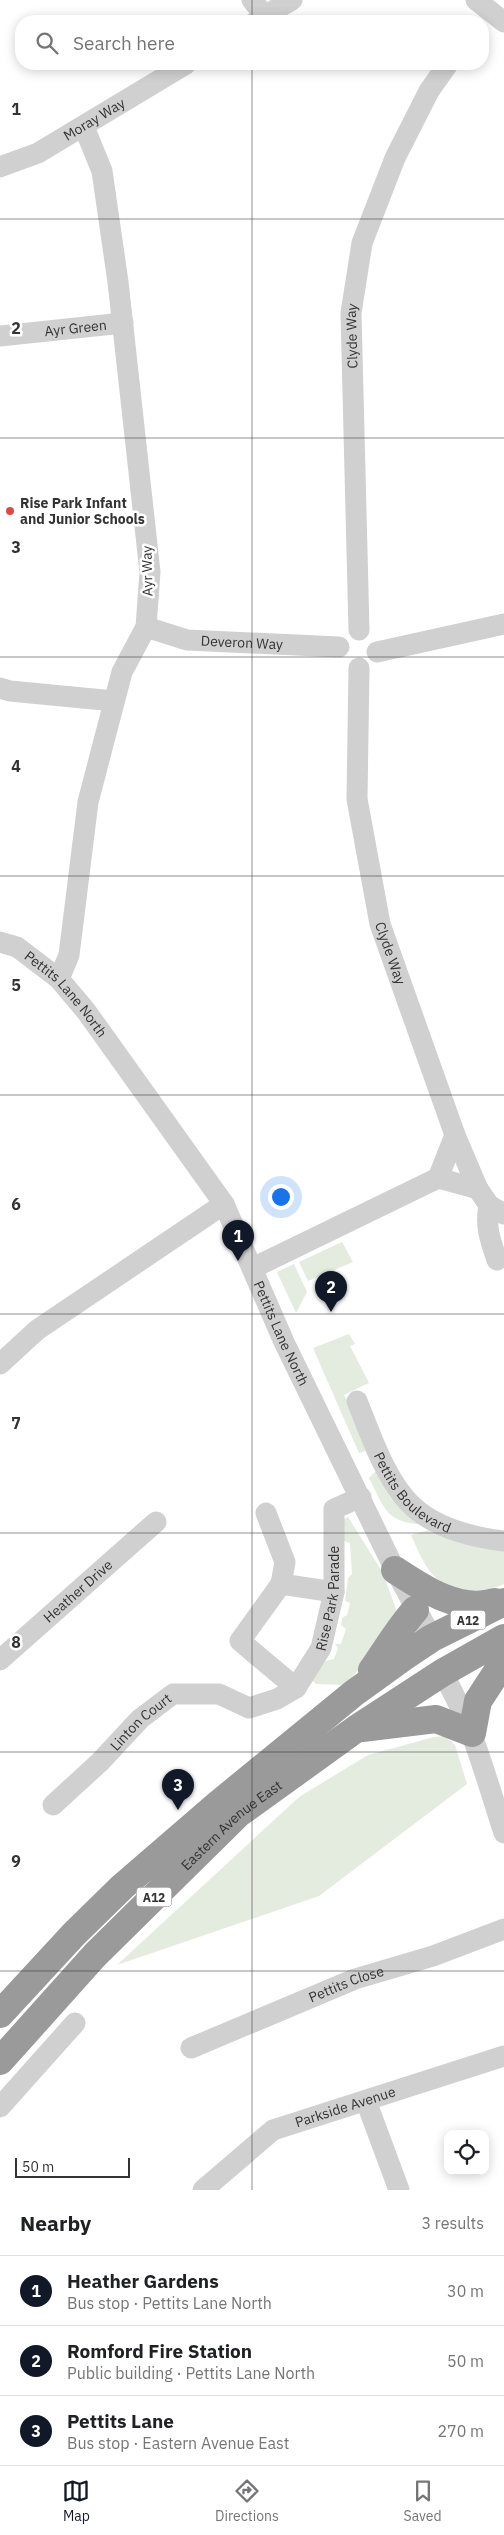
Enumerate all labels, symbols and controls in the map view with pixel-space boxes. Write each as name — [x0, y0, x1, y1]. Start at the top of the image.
search box — [15, 15, 489, 70]
icon: search — [33, 29, 61, 57]
text: Search here — [73, 31, 175, 55]
street label: Moray Way — [60, 94, 128, 145]
text: 1 — [11, 99, 21, 119]
street label: Clyde Way — [342, 302, 361, 369]
street label: Ayr Green — [44, 316, 108, 340]
text: 2 — [11, 318, 21, 338]
place label: Rise Park Infant and Junior Schools — [20, 494, 145, 528]
marker: Rise Park Infant and Junior Schools — [4, 505, 16, 517]
text: 3 — [11, 537, 21, 557]
street label: Ayr Way — [138, 545, 156, 597]
street label: Deveron Way — [200, 632, 283, 653]
text: 4 — [11, 756, 21, 776]
street label: Clyde Way — [371, 919, 410, 987]
street label: Pettits Lane North — [21, 947, 111, 1041]
text: 5 — [11, 975, 21, 995]
your location — [268, 1184, 294, 1210]
text: 6 — [11, 1194, 21, 1214]
pin: 1 — [222, 1220, 254, 1261]
pin: 2 — [315, 1271, 347, 1312]
street label: Pettits Lane North — [249, 1278, 313, 1389]
text: 7 — [11, 1413, 21, 1433]
street label: Pettits Boulevard — [370, 1449, 454, 1537]
street label: Rise Park Parade — [312, 1546, 343, 1653]
street label: Heather Drive — [39, 1555, 117, 1627]
road number: A12 — [450, 1610, 486, 1630]
text: 8 — [11, 1632, 21, 1652]
street label: Linton Court — [106, 1689, 175, 1754]
pin: 3 — [162, 1769, 194, 1810]
street label: Eastern Avenue East — [177, 1776, 286, 1874]
text: 9 — [11, 1851, 21, 1871]
road number: A12 — [136, 1888, 172, 1906]
street label: Pettits Close — [306, 1962, 386, 2006]
street label: Parkside Avenue — [293, 2082, 398, 2131]
map controls — [444, 2130, 489, 2175]
button: locate — [444, 2130, 489, 2175]
scale bar — [15, 2155, 130, 2178]
text: 50 m — [22, 2158, 54, 2176]
text: Nearby — [20, 2209, 91, 2237]
text: 3 results — [421, 2213, 484, 2233]
text: Heather Gardens — [67, 2269, 219, 2293]
text: 1 — [31, 2281, 41, 2301]
text: 30 m — [447, 2281, 484, 2301]
text: Bus stop · Pettits Lane North — [67, 2293, 272, 2313]
text: Romford Fire Station — [67, 2339, 252, 2363]
text: 2 — [31, 2351, 41, 2371]
text: 50 m — [447, 2351, 484, 2371]
text: Public building · Pettits Lane North — [67, 2363, 315, 2383]
text: Pettits Lane — [67, 2409, 174, 2433]
text: 3 — [31, 2421, 41, 2441]
text: 270 m — [437, 2421, 484, 2441]
text: Bus stop · Eastern Avenue East — [67, 2433, 289, 2453]
tab: Map — [62, 2477, 90, 2525]
tab: Directions — [215, 2477, 279, 2525]
tab: Saved — [404, 2477, 442, 2525]

